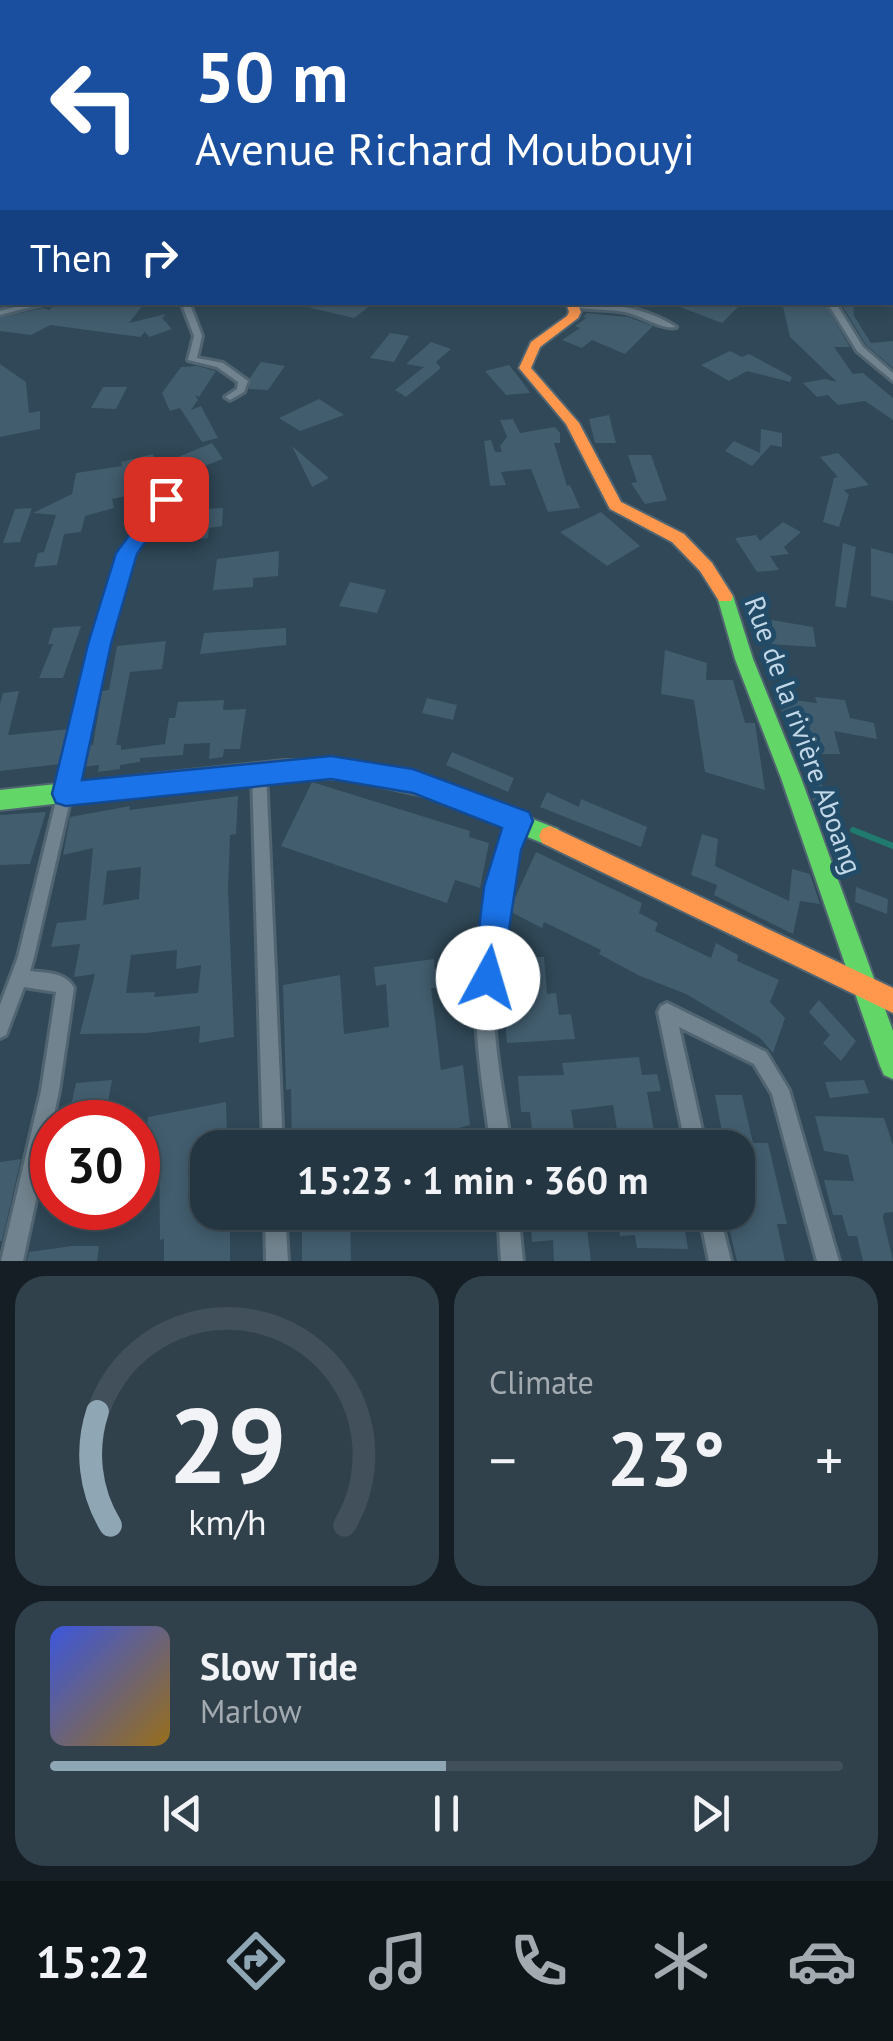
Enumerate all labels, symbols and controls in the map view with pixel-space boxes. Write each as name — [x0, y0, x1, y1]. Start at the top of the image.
text: 50 m — [195, 31, 348, 121]
icon: left — [30, 40, 160, 170]
text: Avenue Richard Moubouyi — [195, 119, 695, 177]
icon: right — [132, 230, 187, 285]
text: Then — [30, 233, 112, 282]
pin — [124, 457, 209, 542]
icon: arrive — [139, 472, 194, 527]
street label: Rue de la rivière Aboang — [737, 591, 871, 879]
position arrow — [436, 926, 540, 1030]
speed limit sign: 30 — [30, 1100, 160, 1230]
text: 15:23 · 1 min · 360 m — [297, 1155, 648, 1204]
text: Climate — [489, 1361, 594, 1403]
text: 29 — [168, 1377, 286, 1512]
text: 23° — [607, 1410, 725, 1507]
text: − — [489, 1424, 517, 1495]
text: + — [815, 1424, 843, 1495]
text: km/h — [188, 1499, 266, 1545]
text: Slow Tide — [200, 1641, 358, 1690]
text: Marlow — [200, 1690, 302, 1732]
icon: previous — [155, 1786, 210, 1841]
icon: pause — [419, 1786, 474, 1841]
icon: next — [683, 1786, 738, 1841]
icon: directions — [221, 1926, 291, 1996]
icon: music — [363, 1926, 433, 1996]
icon: phone — [504, 1926, 574, 1996]
icon: climate — [646, 1926, 716, 1996]
icon: car — [787, 1926, 857, 1996]
text: 15:22 — [36, 1932, 150, 1990]

